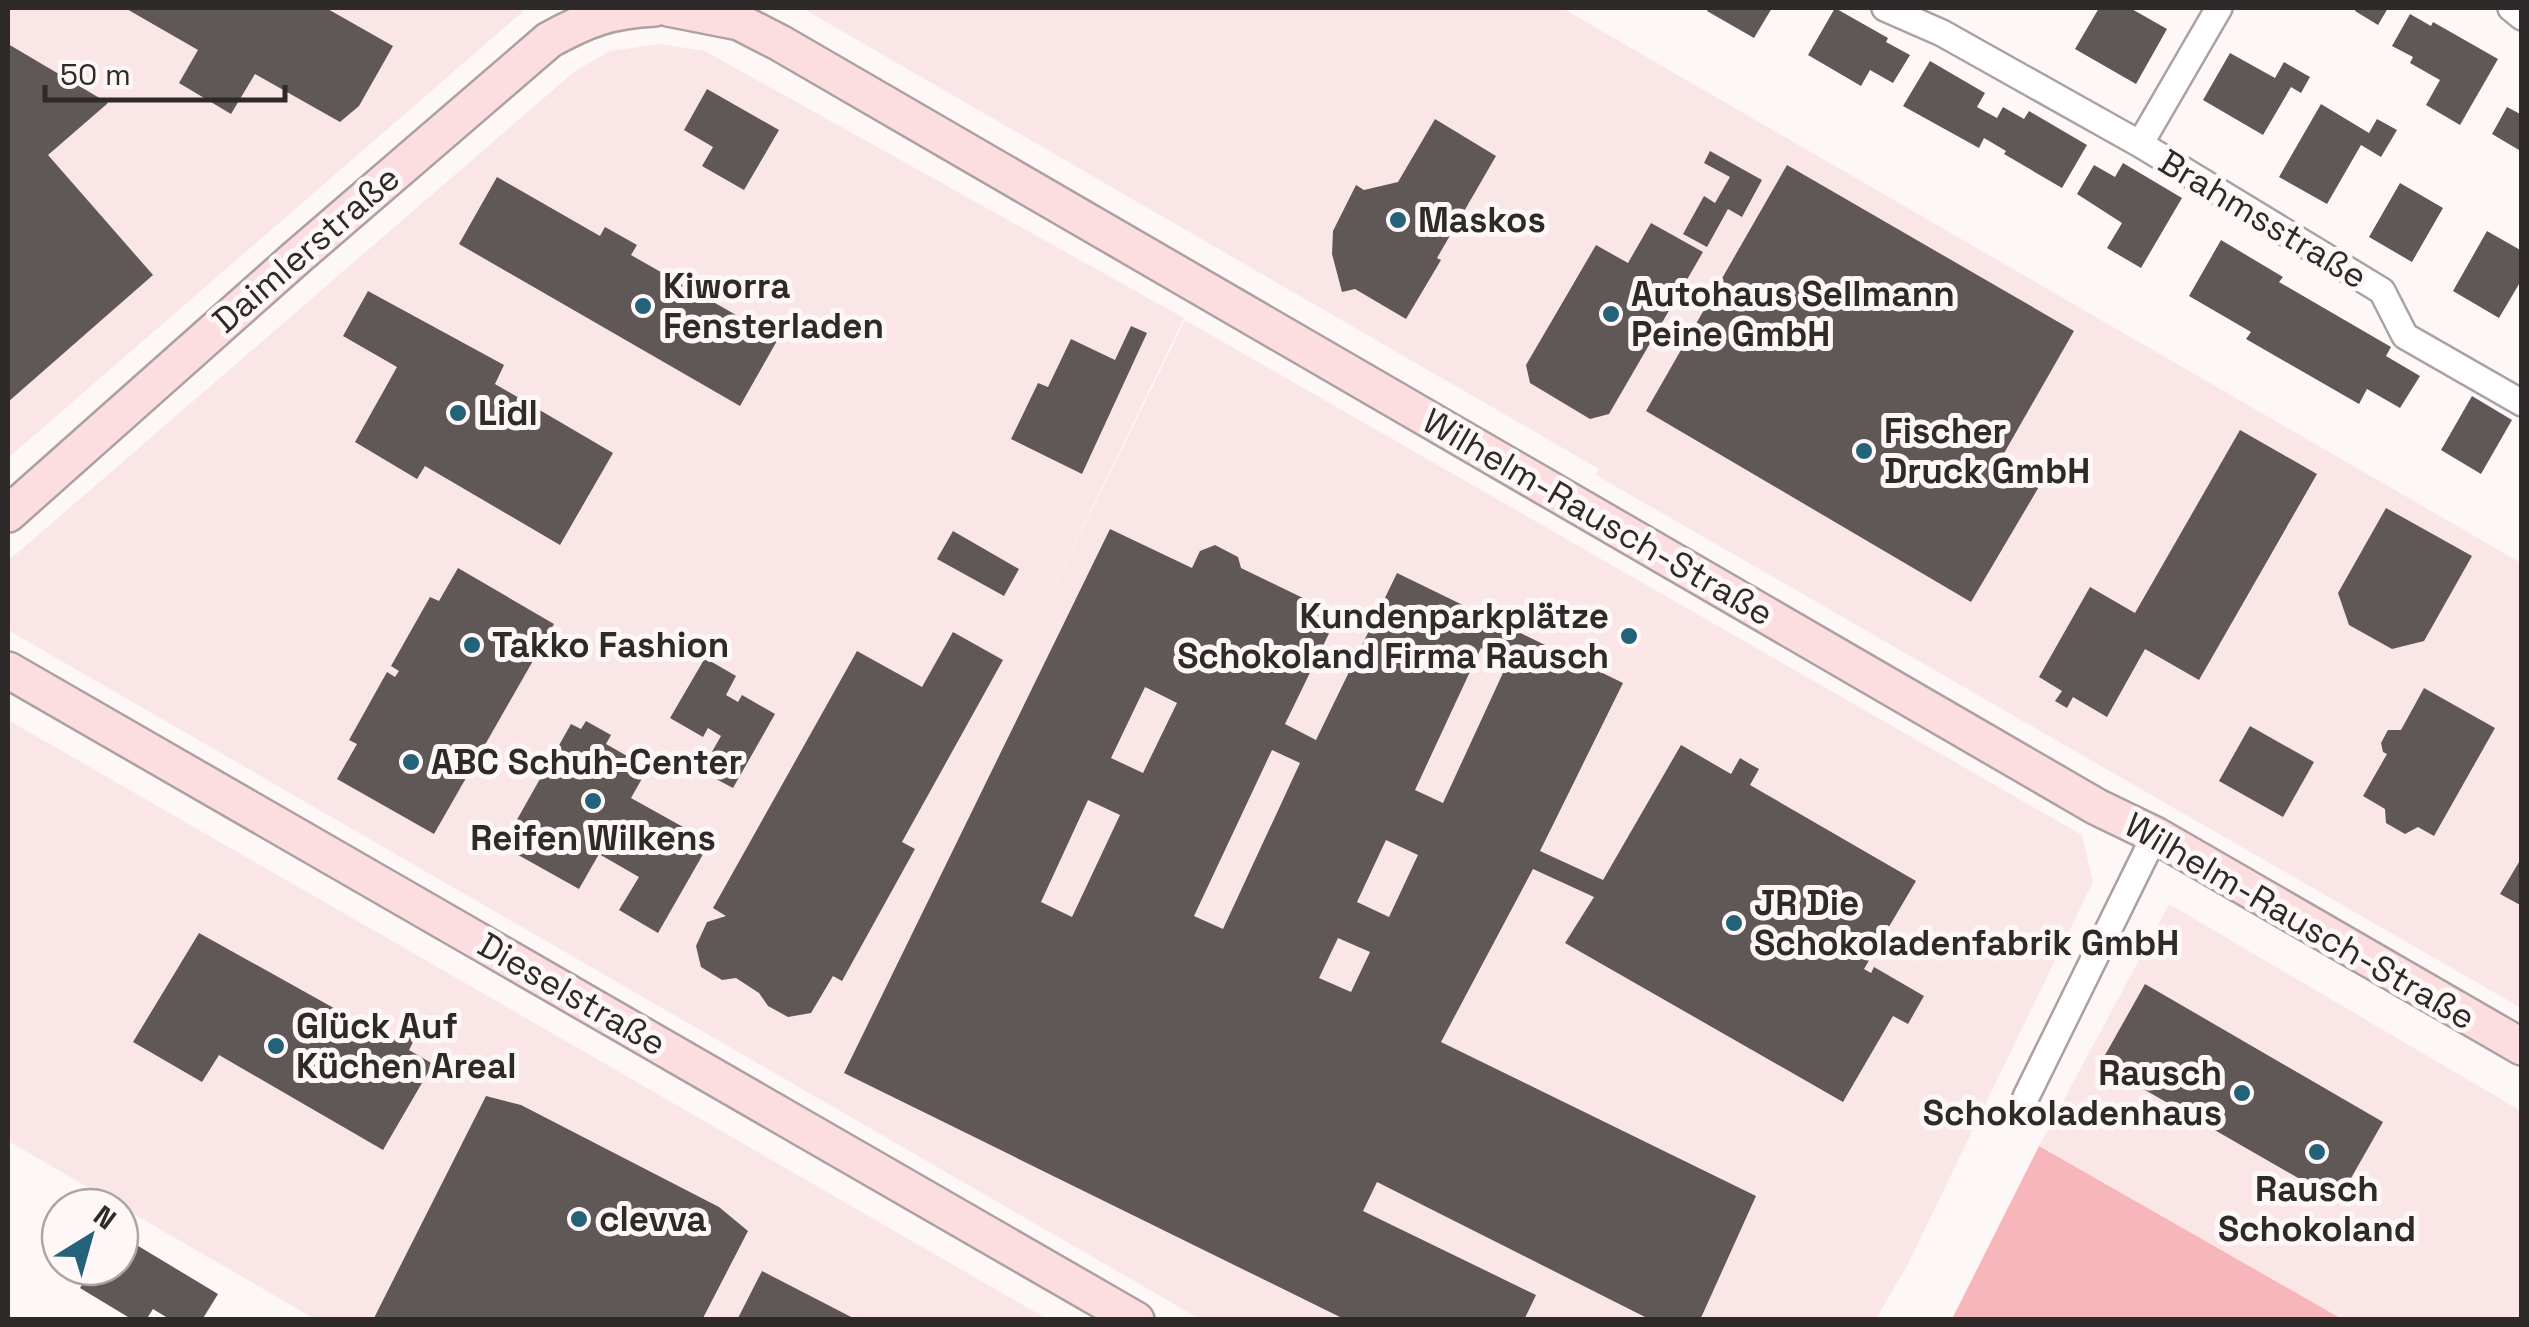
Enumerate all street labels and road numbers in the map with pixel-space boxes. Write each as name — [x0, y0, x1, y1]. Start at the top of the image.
street label: Brahmsstraße — [2151, 140, 2375, 298]
street label: Daimlerstraße — [203, 156, 409, 342]
street label: Wilhelm-Rausch-Straße — [1415, 399, 1781, 635]
street label: Wilhelm-Rausch-Straße — [2117, 803, 2483, 1039]
street label: Dieselstraße — [470, 922, 674, 1066]

